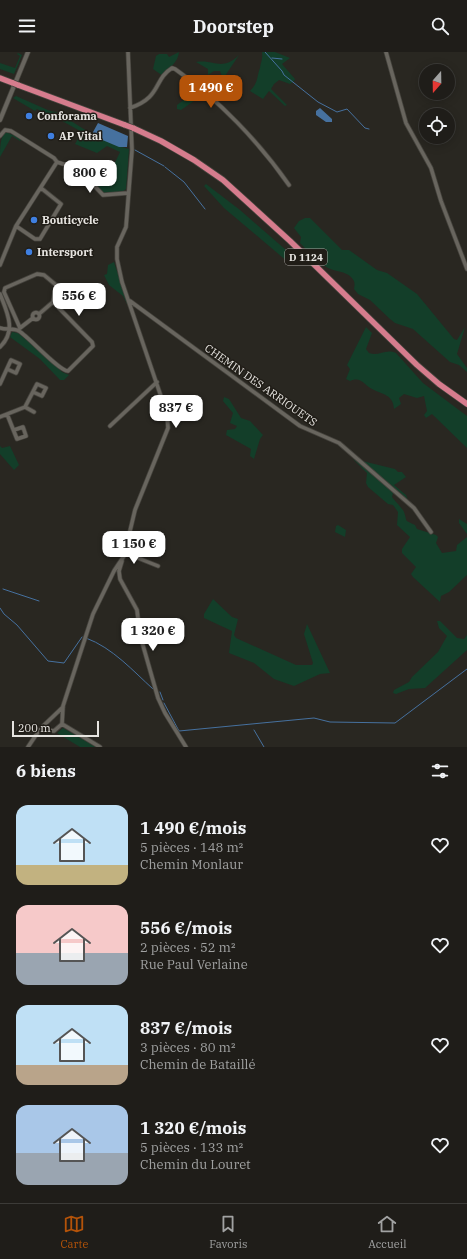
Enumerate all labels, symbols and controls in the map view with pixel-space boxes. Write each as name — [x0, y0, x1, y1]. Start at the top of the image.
icon: menu — [16, 15, 38, 37]
text: Doorstep — [193, 15, 274, 38]
icon: search — [429, 15, 451, 37]
north arrow — [419, 64, 455, 100]
map controls — [419, 64, 455, 144]
pin: 1 490 € — [174, 75, 248, 109]
text: 1 490 € — [188, 79, 234, 96]
button: locate — [419, 108, 455, 144]
place label: Conforama — [37, 109, 97, 123]
marker: Conforama — [24, 111, 34, 121]
place label: AP Vital — [59, 129, 102, 143]
marker: AP Vital — [46, 131, 56, 141]
pin: 800 € — [62, 160, 118, 194]
text: 800 € — [73, 164, 107, 181]
place label: Bouticycle — [42, 213, 99, 227]
marker: Bouticycle — [29, 215, 39, 225]
place label: Intersport — [37, 245, 93, 259]
marker: Intersport — [24, 247, 34, 257]
road number: D 1124 — [285, 249, 327, 265]
pin: 556 € — [51, 283, 107, 317]
text: 556 € — [62, 287, 96, 304]
street label: CHEMIN DES ARRIOUETS — [202, 341, 320, 429]
pin: 837 € — [148, 395, 204, 429]
text: 837 € — [159, 399, 193, 416]
pin: 1 150 € — [97, 531, 171, 565]
text: 1 150 € — [111, 535, 157, 552]
pin: 1 320 € — [116, 618, 190, 652]
text: 1 320 € — [130, 622, 176, 639]
scale bar — [12, 719, 99, 738]
text: 200 m — [18, 721, 51, 735]
text: 6 biens — [16, 760, 76, 782]
icon: filters — [429, 760, 451, 782]
text: 1 490 €/mois — [140, 817, 246, 839]
icon: home — [48, 821, 96, 869]
icon: heart — [429, 834, 451, 856]
text: 5 pièces · 148 m² — [140, 839, 243, 856]
text: Chemin Monlaur — [140, 856, 243, 873]
text: 556 €/mois — [140, 917, 232, 939]
icon: home — [48, 921, 96, 969]
icon: heart — [429, 934, 451, 956]
text: 2 pièces · 52 m² — [140, 939, 236, 956]
text: Rue Paul Verlaine — [140, 956, 248, 973]
text: 837 €/mois — [140, 1017, 232, 1039]
icon: home — [48, 1021, 96, 1069]
icon: heart — [429, 1034, 451, 1056]
text: 3 pièces · 80 m² — [140, 1039, 236, 1056]
text: Chemin de Bataillé — [140, 1056, 255, 1073]
text: 1 320 €/mois — [140, 1117, 246, 1139]
icon: home — [48, 1121, 96, 1169]
icon: heart — [429, 1134, 451, 1156]
text: 5 pièces · 133 m² — [140, 1139, 243, 1156]
text: Chemin du Louret — [140, 1156, 251, 1173]
tab: Carte — [61, 1213, 88, 1251]
tab: Favoris — [209, 1213, 247, 1251]
tab: Accueil — [368, 1213, 406, 1251]

